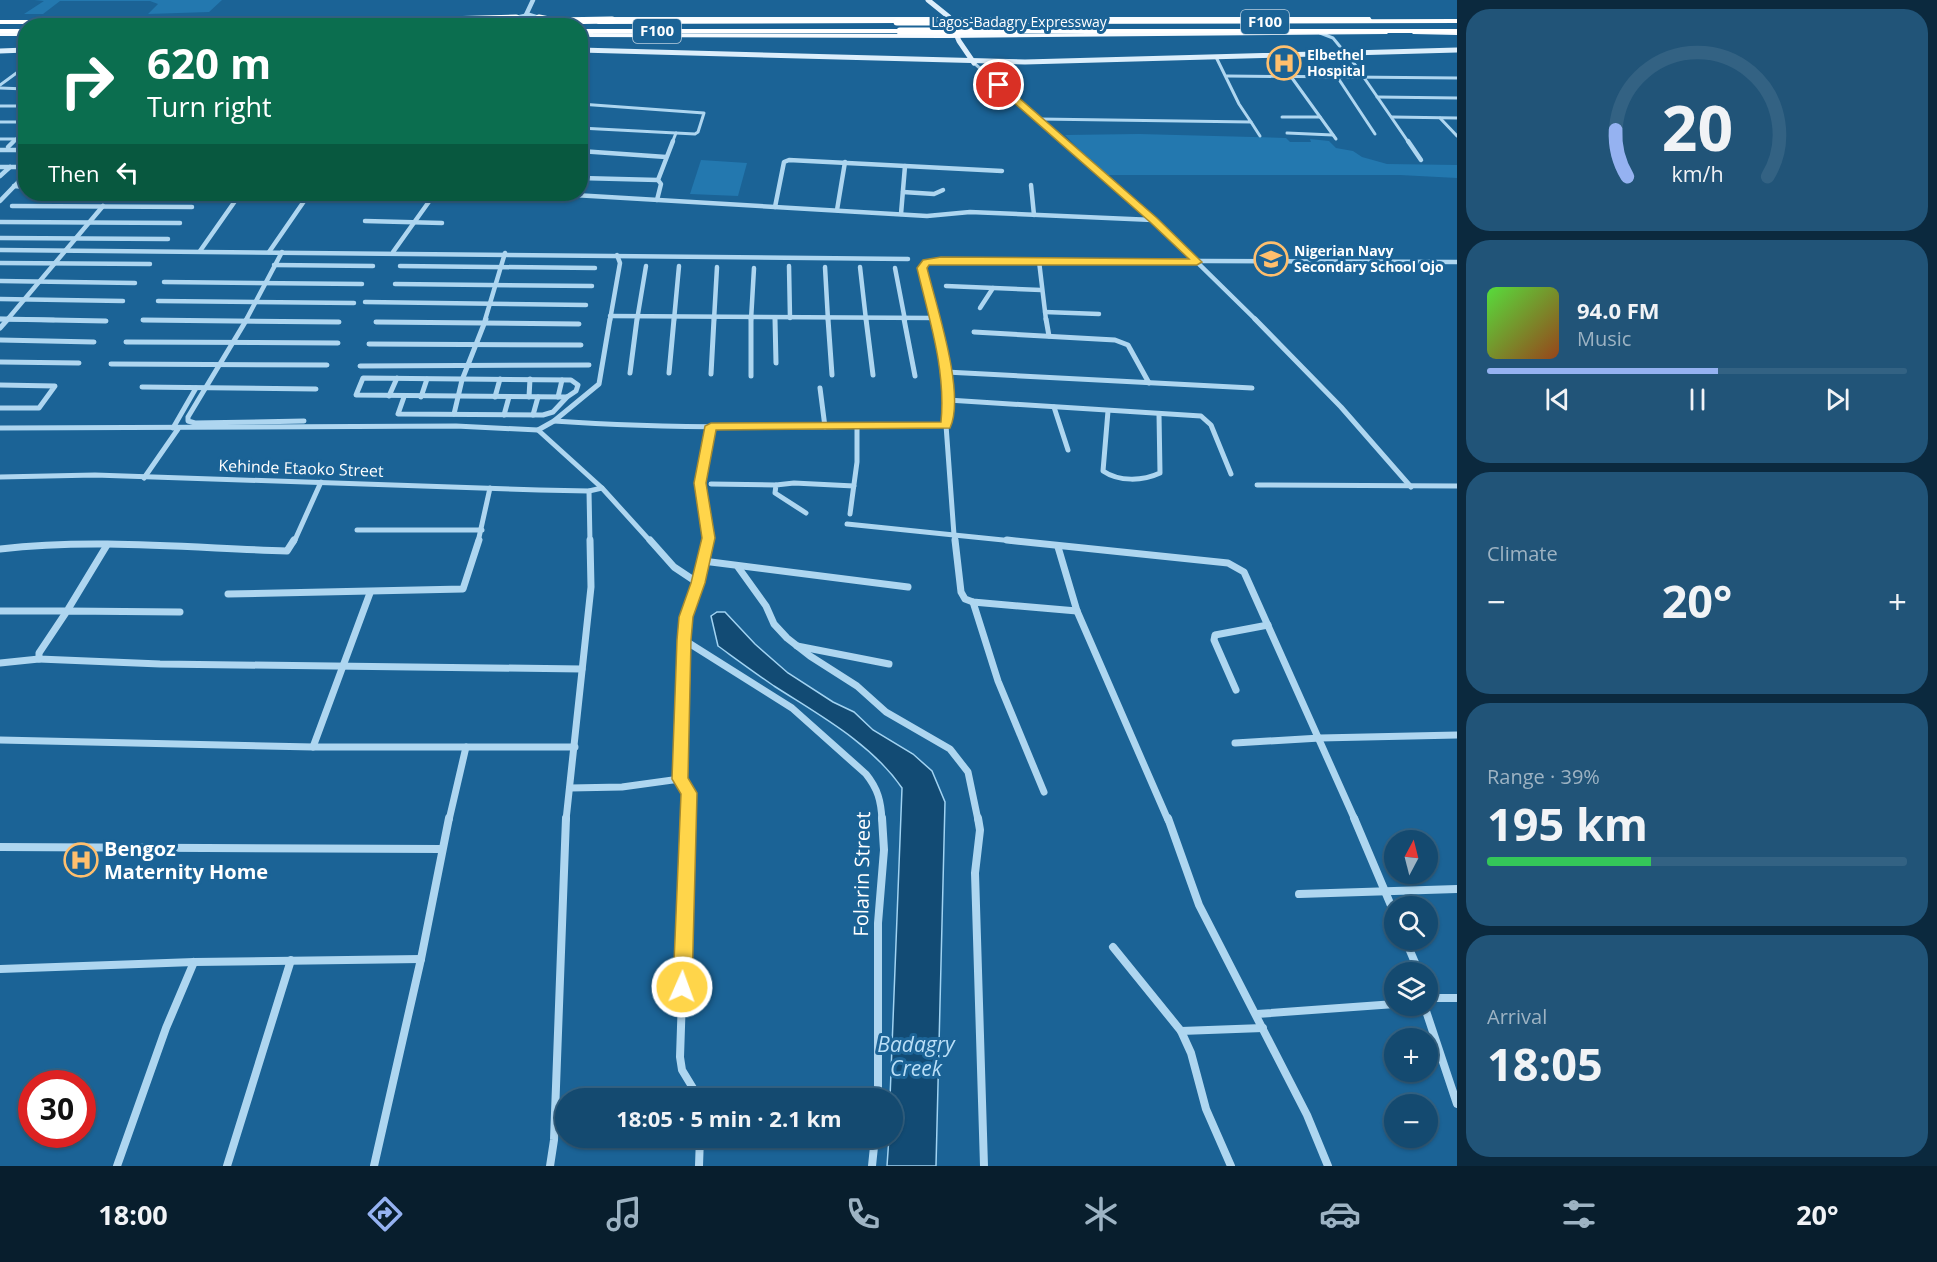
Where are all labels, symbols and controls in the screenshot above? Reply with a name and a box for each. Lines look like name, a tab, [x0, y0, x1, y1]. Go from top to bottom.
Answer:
road number: F100	[1241, 10, 1289, 34]
street label: Lagos-Badagry Expressway	[931, 12, 1108, 31]
road number: F100	[633, 19, 681, 43]
text: 620 m	[147, 34, 271, 91]
icon: right	[48, 42, 126, 120]
hospital icon: Elbethel Hospital	[1266, 45, 1302, 81]
place label: Elbethel Hospital	[1307, 45, 1365, 80]
pin	[973, 59, 1024, 110]
icon: arrive	[982, 68, 1015, 101]
text: 20	[1661, 84, 1733, 169]
text: Turn right	[147, 88, 272, 125]
icon: left	[111, 156, 144, 189]
text: Then	[48, 158, 99, 188]
text: km/h	[1671, 160, 1723, 189]
school or university icon: Nigerian Navy Secondary School Ojo	[1253, 241, 1289, 277]
place label: Nigerian Navy Secondary School Ojo	[1294, 241, 1444, 276]
text: 94.0 FM	[1577, 295, 1660, 325]
text: Music	[1577, 325, 1631, 352]
icon: previous	[1541, 383, 1574, 416]
icon: pause	[1681, 383, 1714, 416]
icon: next	[1821, 383, 1854, 416]
street label: Kehinde Etaoko Street	[218, 454, 384, 482]
text: Climate	[1487, 540, 1558, 567]
text: 20°	[1662, 570, 1732, 631]
text: −	[1487, 579, 1506, 624]
text: +	[1888, 579, 1907, 624]
text: Range · 39%	[1487, 763, 1600, 790]
text: 195 km	[1487, 793, 1648, 854]
street label: Folarin Street	[847, 811, 876, 937]
north arrow	[1384, 830, 1438, 884]
map controls	[1384, 830, 1438, 1148]
place label: Bengoz Maternity Home	[104, 835, 268, 885]
hospital icon: Bengoz Maternity Home	[63, 842, 99, 878]
button: search	[1384, 896, 1438, 950]
position arrow	[650, 955, 714, 1019]
button: layers	[1384, 962, 1438, 1016]
text: Arrival	[1487, 1003, 1547, 1030]
button: +	[1384, 1028, 1438, 1082]
water label: Badagry Creek	[877, 1030, 956, 1082]
text: 18:05	[1487, 1033, 1603, 1094]
speed limit sign: 30	[18, 1070, 96, 1148]
button: −	[1384, 1094, 1438, 1148]
text: 18:05 · 5 min · 2.1 km	[616, 1103, 842, 1133]
icon: directions	[364, 1193, 406, 1235]
icon: music	[603, 1193, 645, 1235]
icon: phone	[842, 1193, 884, 1235]
icon: climate	[1080, 1193, 1122, 1235]
icon: car	[1319, 1193, 1361, 1235]
icon: filters	[1558, 1193, 1600, 1235]
text: 18:00	[98, 1196, 168, 1233]
text: 20°	[1796, 1196, 1839, 1233]

